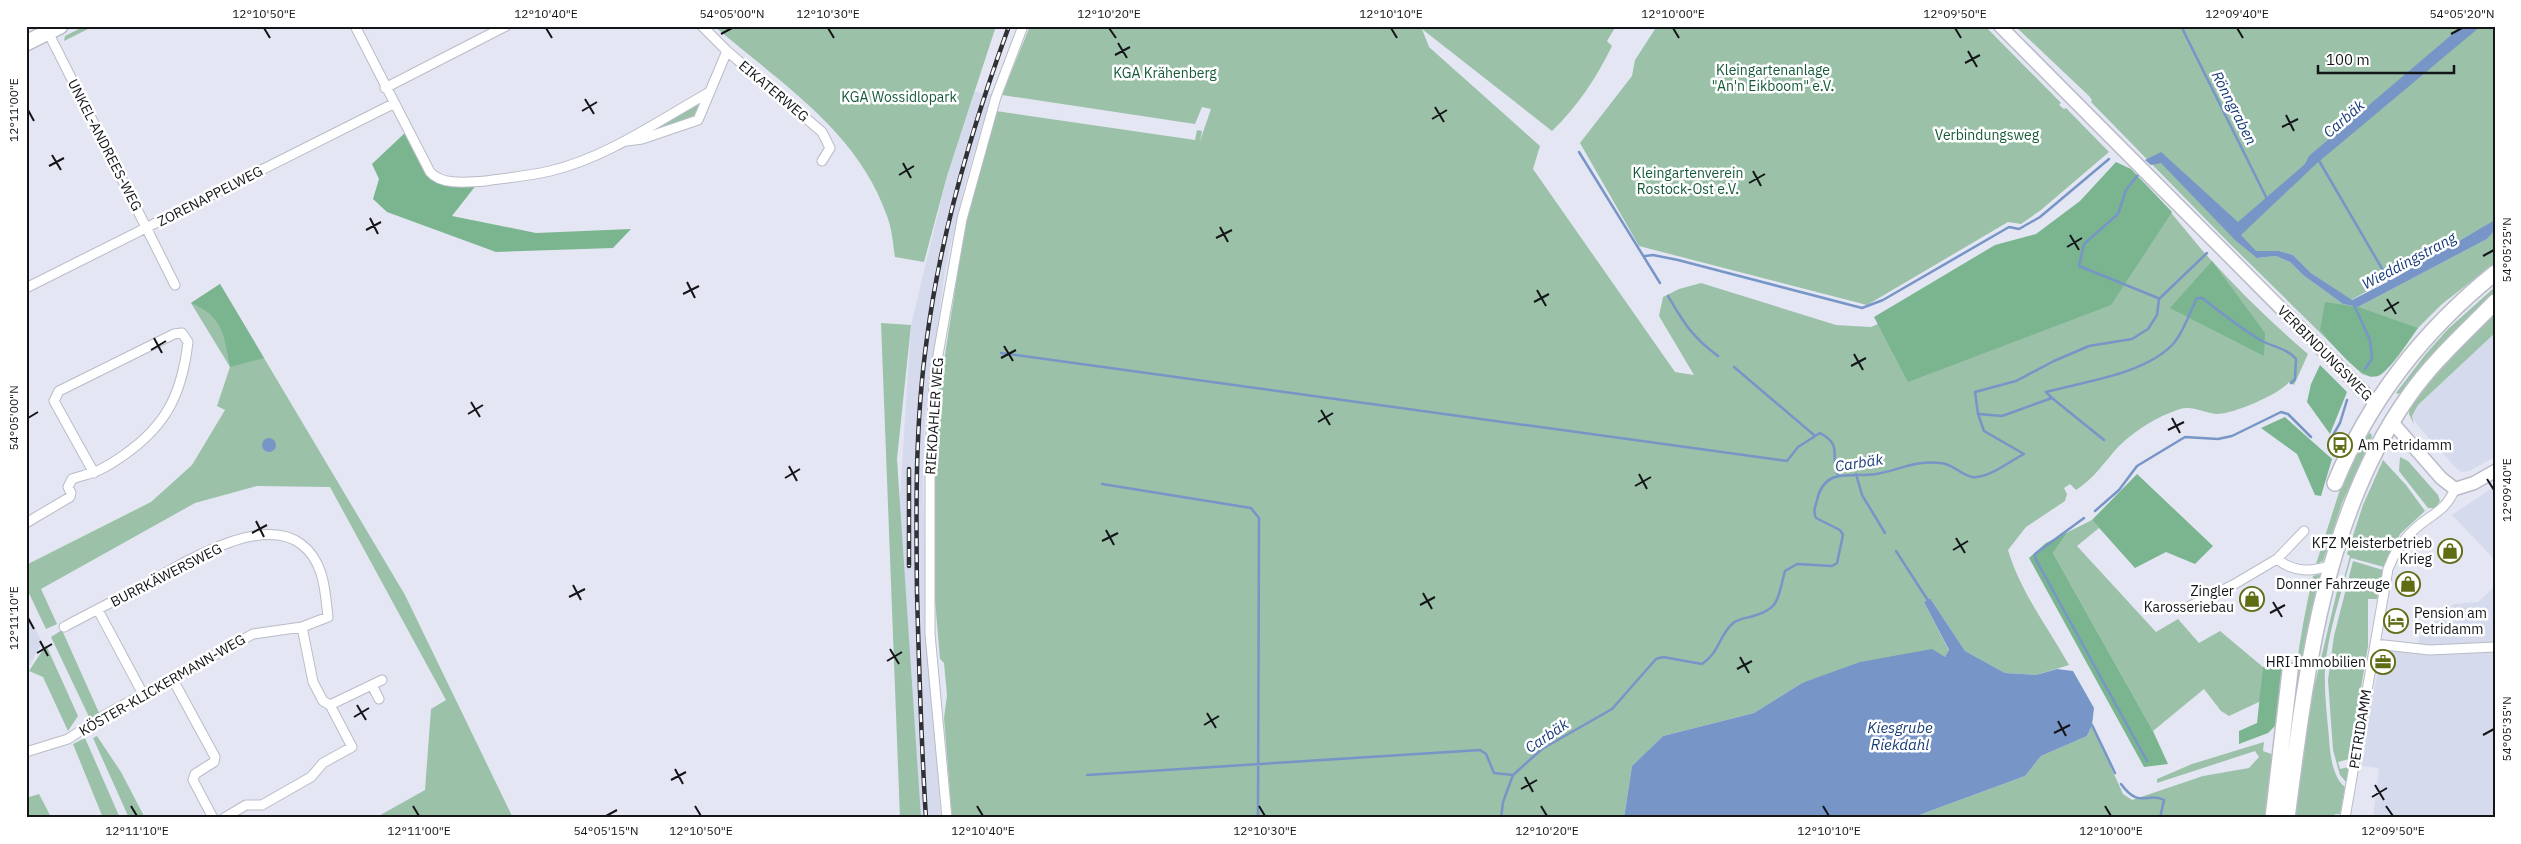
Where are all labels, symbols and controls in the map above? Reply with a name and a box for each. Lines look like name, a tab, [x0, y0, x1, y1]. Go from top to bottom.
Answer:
text: 12°10'50"E	[232, 6, 296, 21]
text: 12°10'40"E	[514, 6, 578, 21]
text: 54°05'00"N	[699, 6, 765, 21]
text: 12°10'30"E	[796, 6, 860, 21]
text: 12°10'20"E	[1077, 6, 1141, 21]
text: 12°10'10"E	[1359, 6, 1423, 21]
text: 12°10'00"E	[1641, 6, 1705, 21]
text: 12°09'50"E	[1923, 6, 1987, 21]
text: 12°09'40"E	[2205, 6, 2269, 21]
text: 54°05'20"N	[2429, 6, 2495, 21]
scale bar	[2318, 42, 2455, 74]
text: 100 m	[2326, 50, 2370, 69]
street label: EIKATERWEG	[735, 56, 813, 126]
park label: Kleingartenanlage "An'n Eikboom" e.V.	[1712, 61, 1834, 95]
park label: KGA Krähenberg	[1113, 64, 1217, 82]
water label: Rönngraben	[2208, 68, 2261, 148]
street label: UNKEL-ANDREES-WEG	[64, 76, 146, 214]
text: 12°11'00"E	[6, 78, 21, 142]
park label: KGA Wossidlopark	[841, 88, 957, 106]
water label: Carbäk	[2319, 96, 2368, 142]
park label: Verbindungsweg	[1935, 126, 2040, 144]
street label: ZORENAPPELWEG	[154, 162, 266, 230]
park label: Kleingartenverein Rostock-Ost e.V.	[1633, 164, 1743, 198]
text: 54°05'25"N	[2499, 217, 2514, 283]
water label: Wieddingstrang	[2358, 227, 2460, 293]
street label: VERBINDUNGSWEG	[2274, 302, 2376, 404]
street label: RIEKDAHLER WEG	[921, 357, 947, 475]
text: 54°05'00"N	[6, 385, 21, 451]
bus stop icon: Am Petridamm	[2327, 432, 2353, 458]
place label: Am Petridamm	[2358, 436, 2452, 454]
water label: Carbäk	[1834, 449, 1884, 476]
text: 12°09'40"E	[2499, 458, 2514, 522]
place label: KFZ Meisterbetrieb Krieg	[2312, 534, 2433, 568]
shop icon: KFZ Meisterbetrieb Krieg	[2437, 538, 2463, 564]
street label: BURRKÄWERSWEG	[107, 539, 225, 611]
shop icon: Donner Fahrzeuge	[2395, 571, 2421, 597]
place label: Donner Fahrzeuge	[2276, 575, 2390, 593]
place label: Zingler Karosseriebau	[2144, 582, 2234, 616]
text: 12°11'10"E	[6, 586, 21, 650]
shop icon: Zingler Karosseriebau	[2239, 586, 2265, 612]
place label: Pension am Petridamm	[2414, 604, 2487, 638]
hotel icon: Pension am Petridamm	[2383, 608, 2409, 634]
street label: KÖSTER-KLICKERMANN-WEG	[76, 630, 248, 740]
office icon: HRI Immobilien	[2370, 649, 2396, 675]
place label: HRI Immobilien	[2266, 653, 2366, 671]
street label: PETRIDAMM	[2345, 688, 2375, 770]
text: 54°05'35"N	[2499, 696, 2514, 762]
water label: Carbäk	[1521, 714, 1572, 757]
water label: Kiesgrube Riekdahl	[1867, 718, 1933, 754]
text: 12°11'10"E	[105, 823, 169, 838]
text: 12°11'00"E	[387, 823, 451, 838]
text: 54°05'15"N	[573, 823, 639, 838]
text: 12°10'50"E	[669, 823, 733, 838]
text: 12°10'40"E	[951, 823, 1015, 838]
text: 12°10'30"E	[1233, 823, 1297, 838]
text: 12°10'20"E	[1515, 823, 1579, 838]
text: 12°10'10"E	[1797, 823, 1861, 838]
text: 12°10'00"E	[2079, 823, 2143, 838]
text: 12°09'50"E	[2361, 823, 2425, 838]

